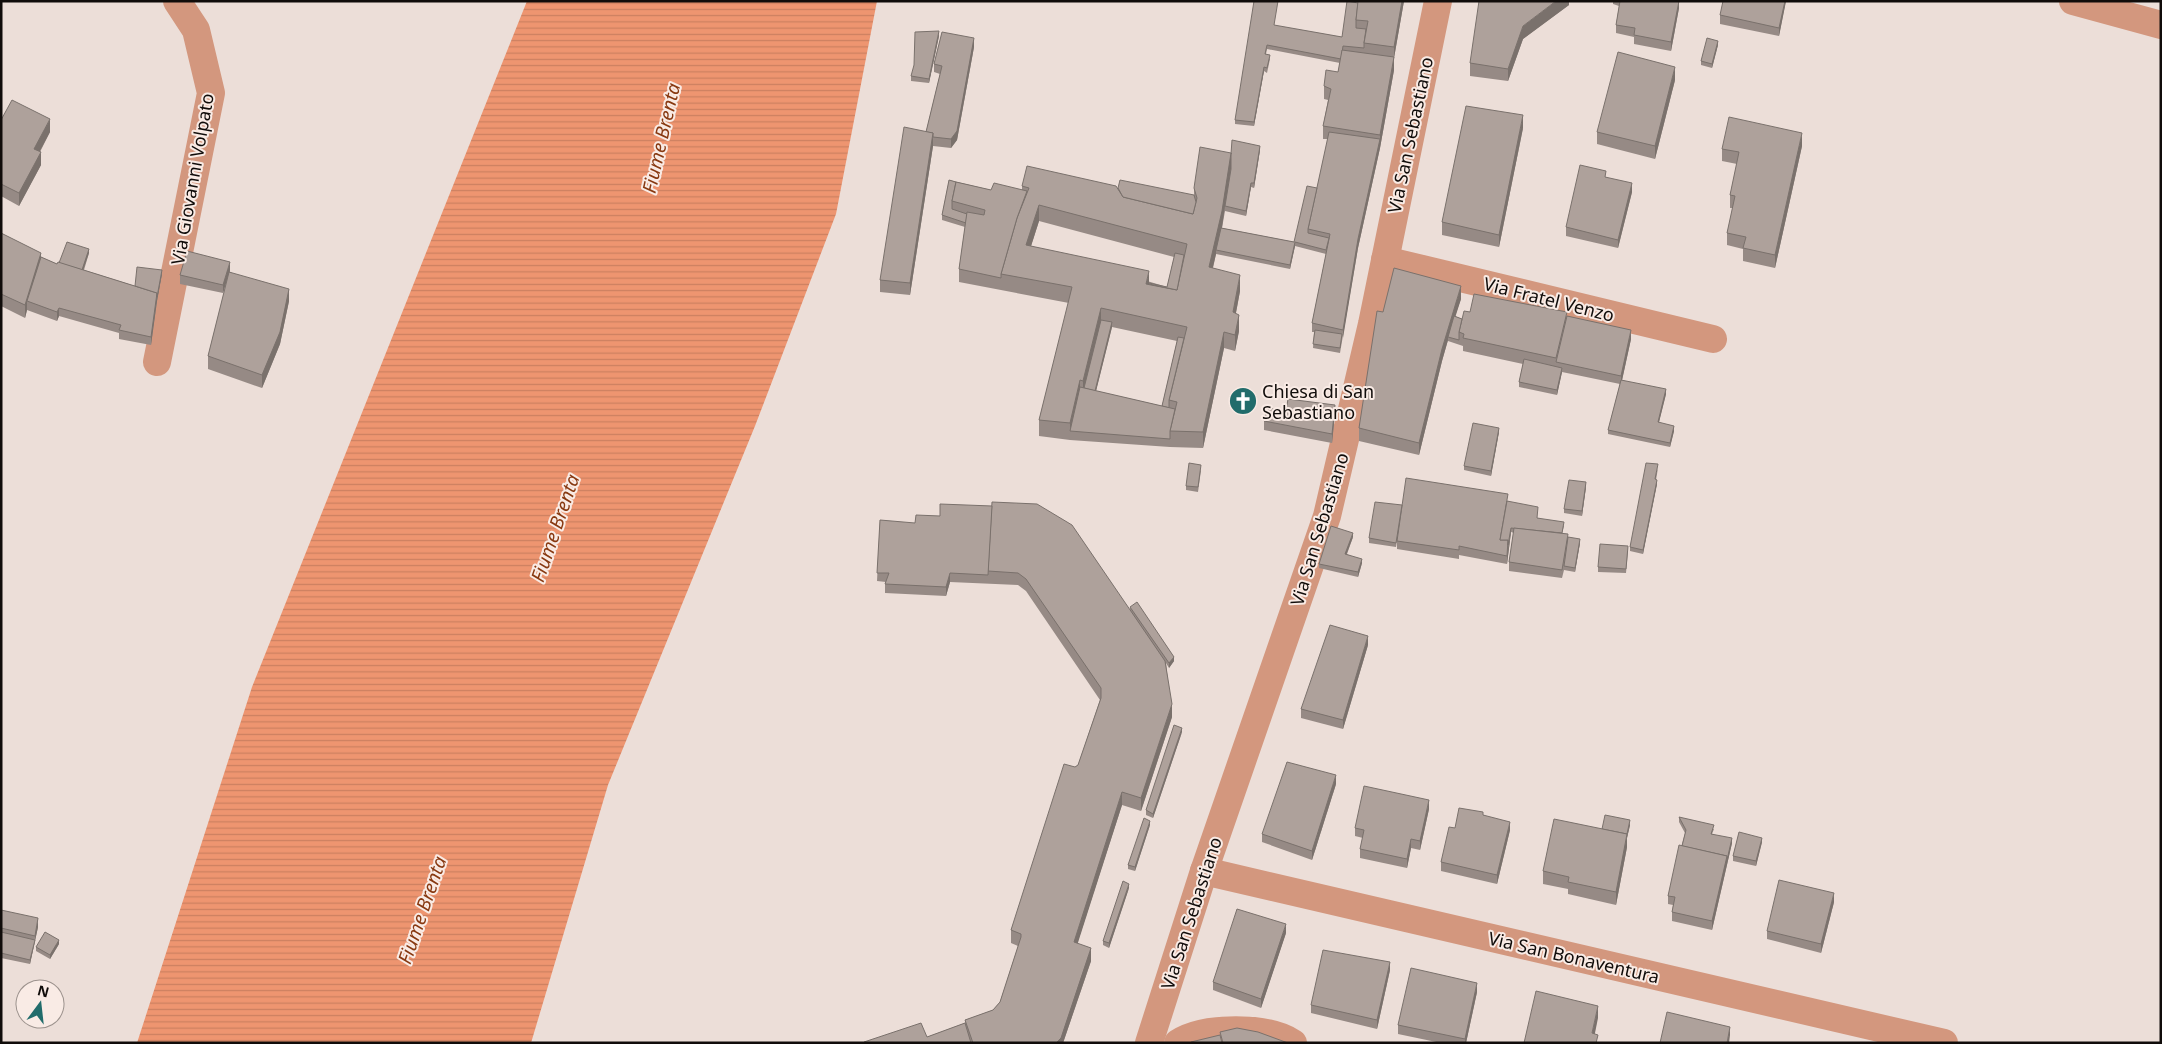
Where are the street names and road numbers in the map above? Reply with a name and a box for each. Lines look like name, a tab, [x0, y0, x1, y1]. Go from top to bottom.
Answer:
street label: Via San Sebastiano	[1382, 55, 1438, 215]
street label: Via Giovanni Volpato	[165, 91, 219, 267]
street label: Via Fratel Venzo	[1481, 271, 1617, 327]
street label: Via San Sebastiano	[1284, 449, 1354, 609]
street label: Via San Sebastiano	[1155, 834, 1227, 992]
street label: Via San Bonaventura	[1486, 926, 1662, 988]

